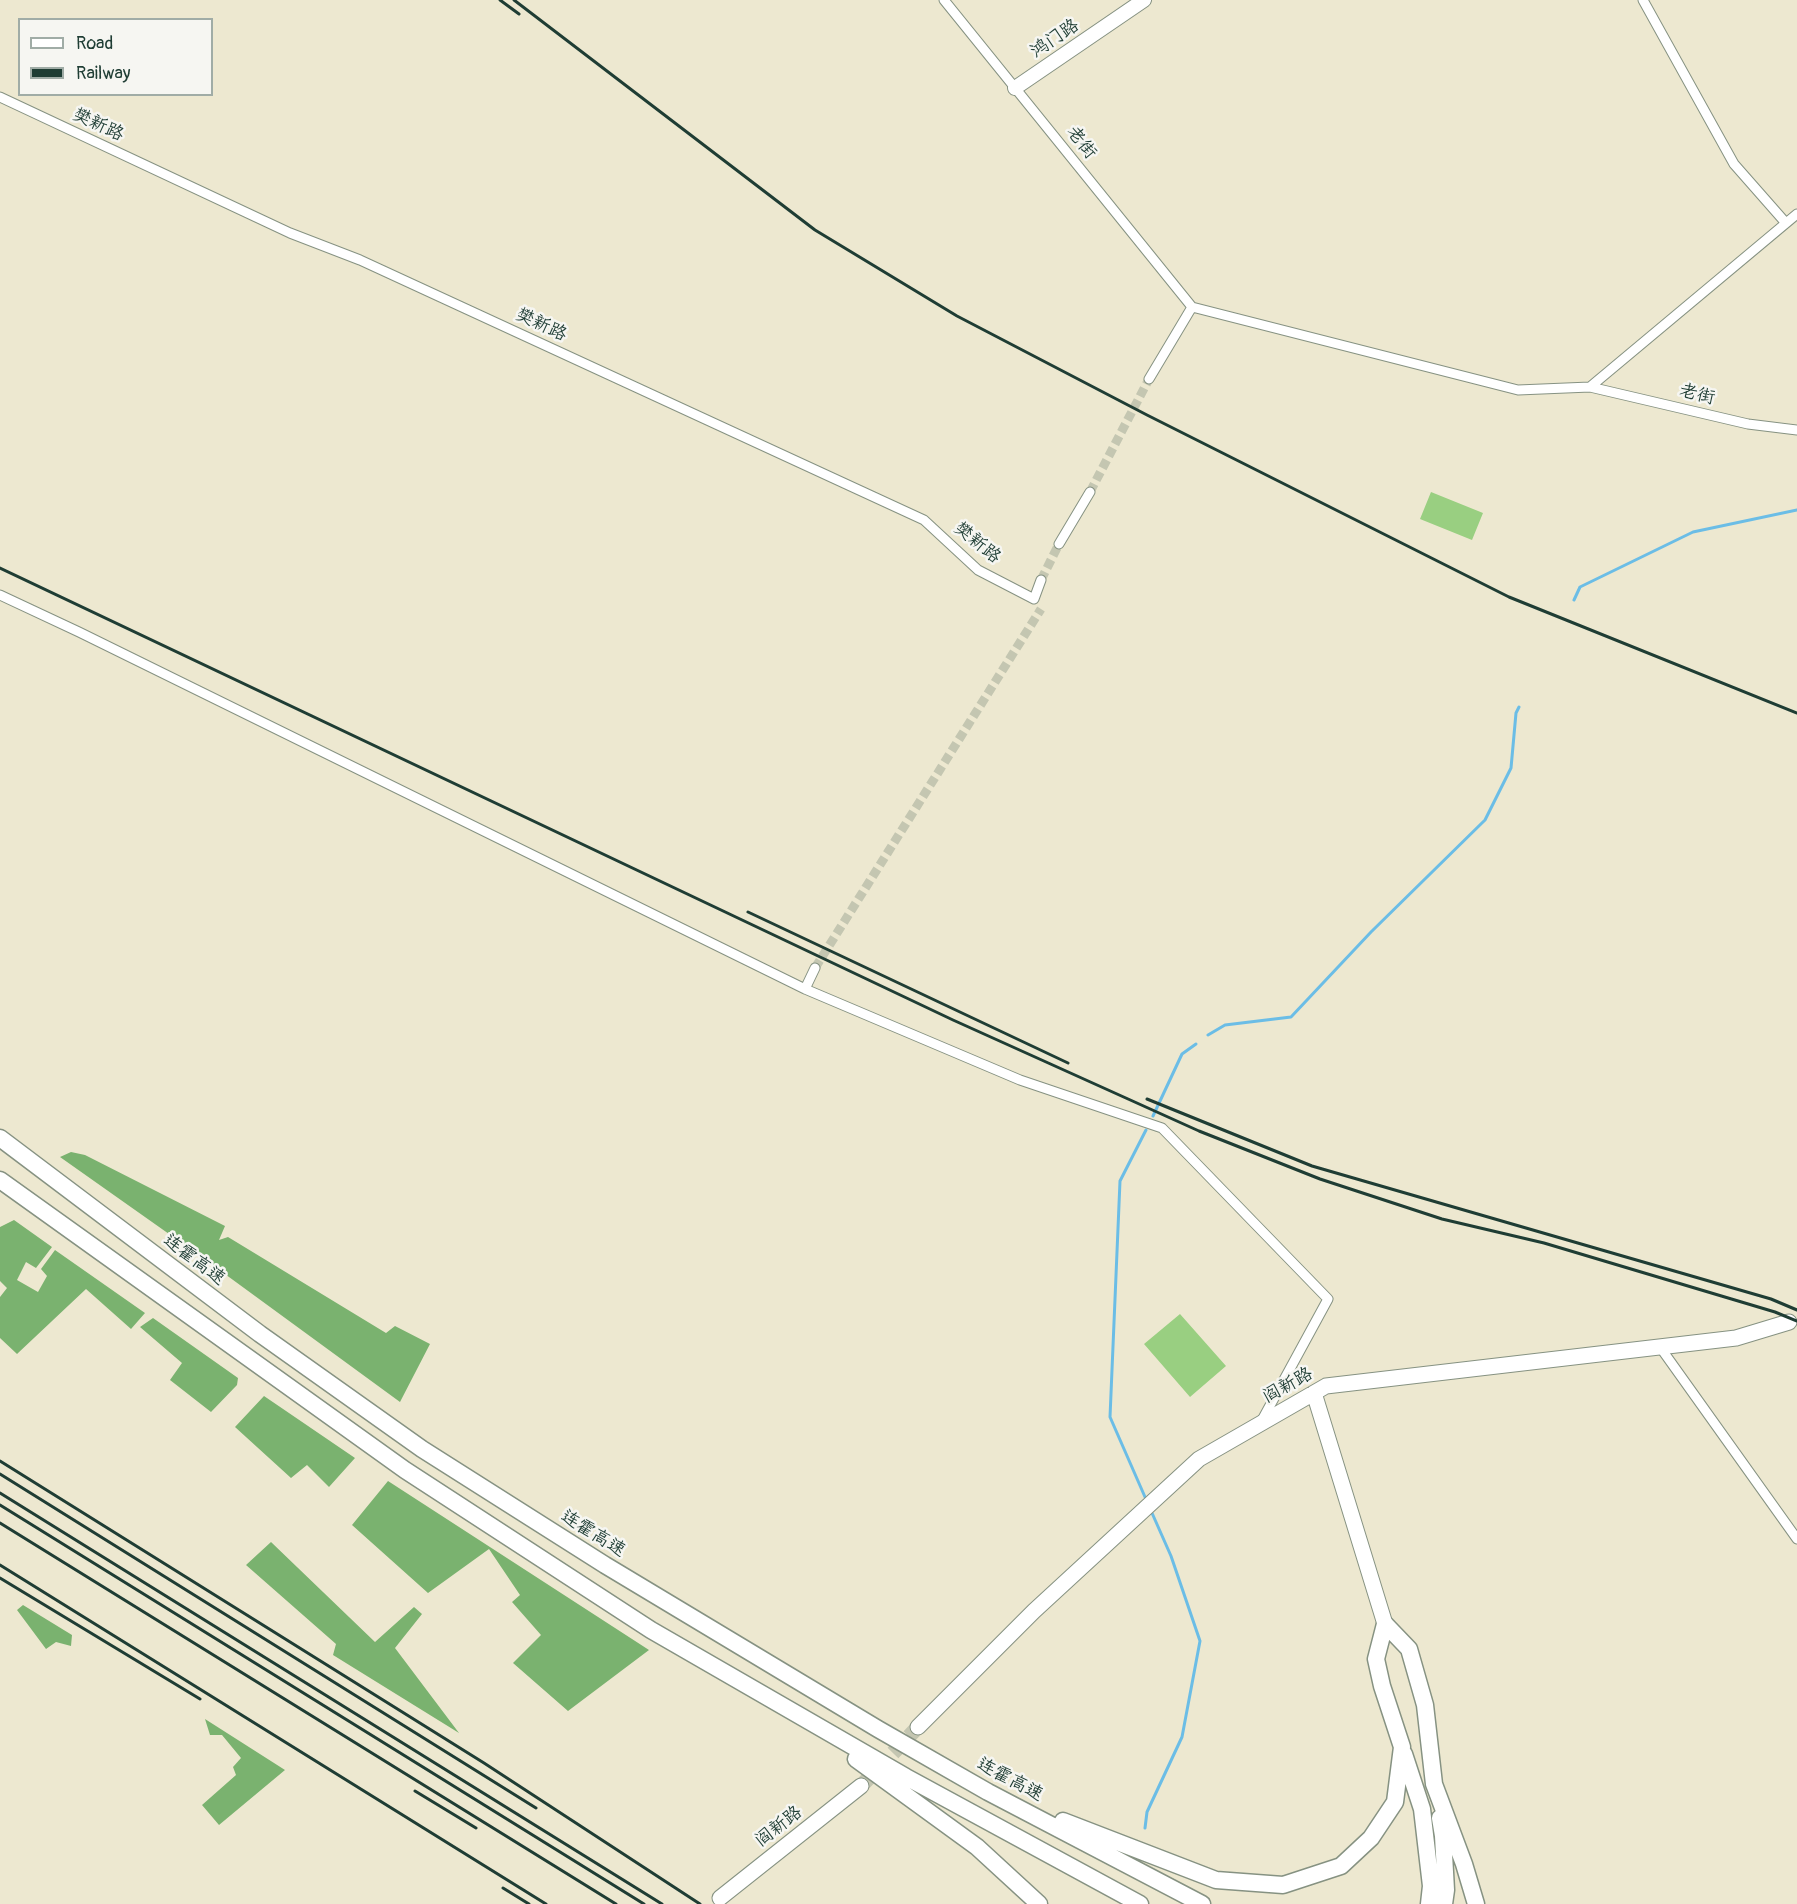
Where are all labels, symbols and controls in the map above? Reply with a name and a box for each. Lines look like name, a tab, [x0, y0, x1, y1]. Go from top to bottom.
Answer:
street label: 鸿门路	[1027, 15, 1083, 63]
legend	[18, 18, 213, 96]
text: Road	[76, 32, 113, 55]
text: Railway	[76, 62, 131, 85]
street label: 樊新路	[69, 104, 127, 146]
street label: 老街	[1061, 122, 1101, 164]
street label: 樊新路	[512, 304, 570, 346]
street label: 老街	[1677, 380, 1717, 410]
street label: 樊新路	[949, 518, 1005, 568]
street label: 连霍高速	[159, 1230, 229, 1290]
street label: 阎新路	[1259, 1363, 1317, 1409]
street label: 连霍高速	[557, 1506, 629, 1562]
street label: 连霍高速	[973, 1754, 1047, 1806]
street label: 阎新路	[751, 1802, 807, 1852]

